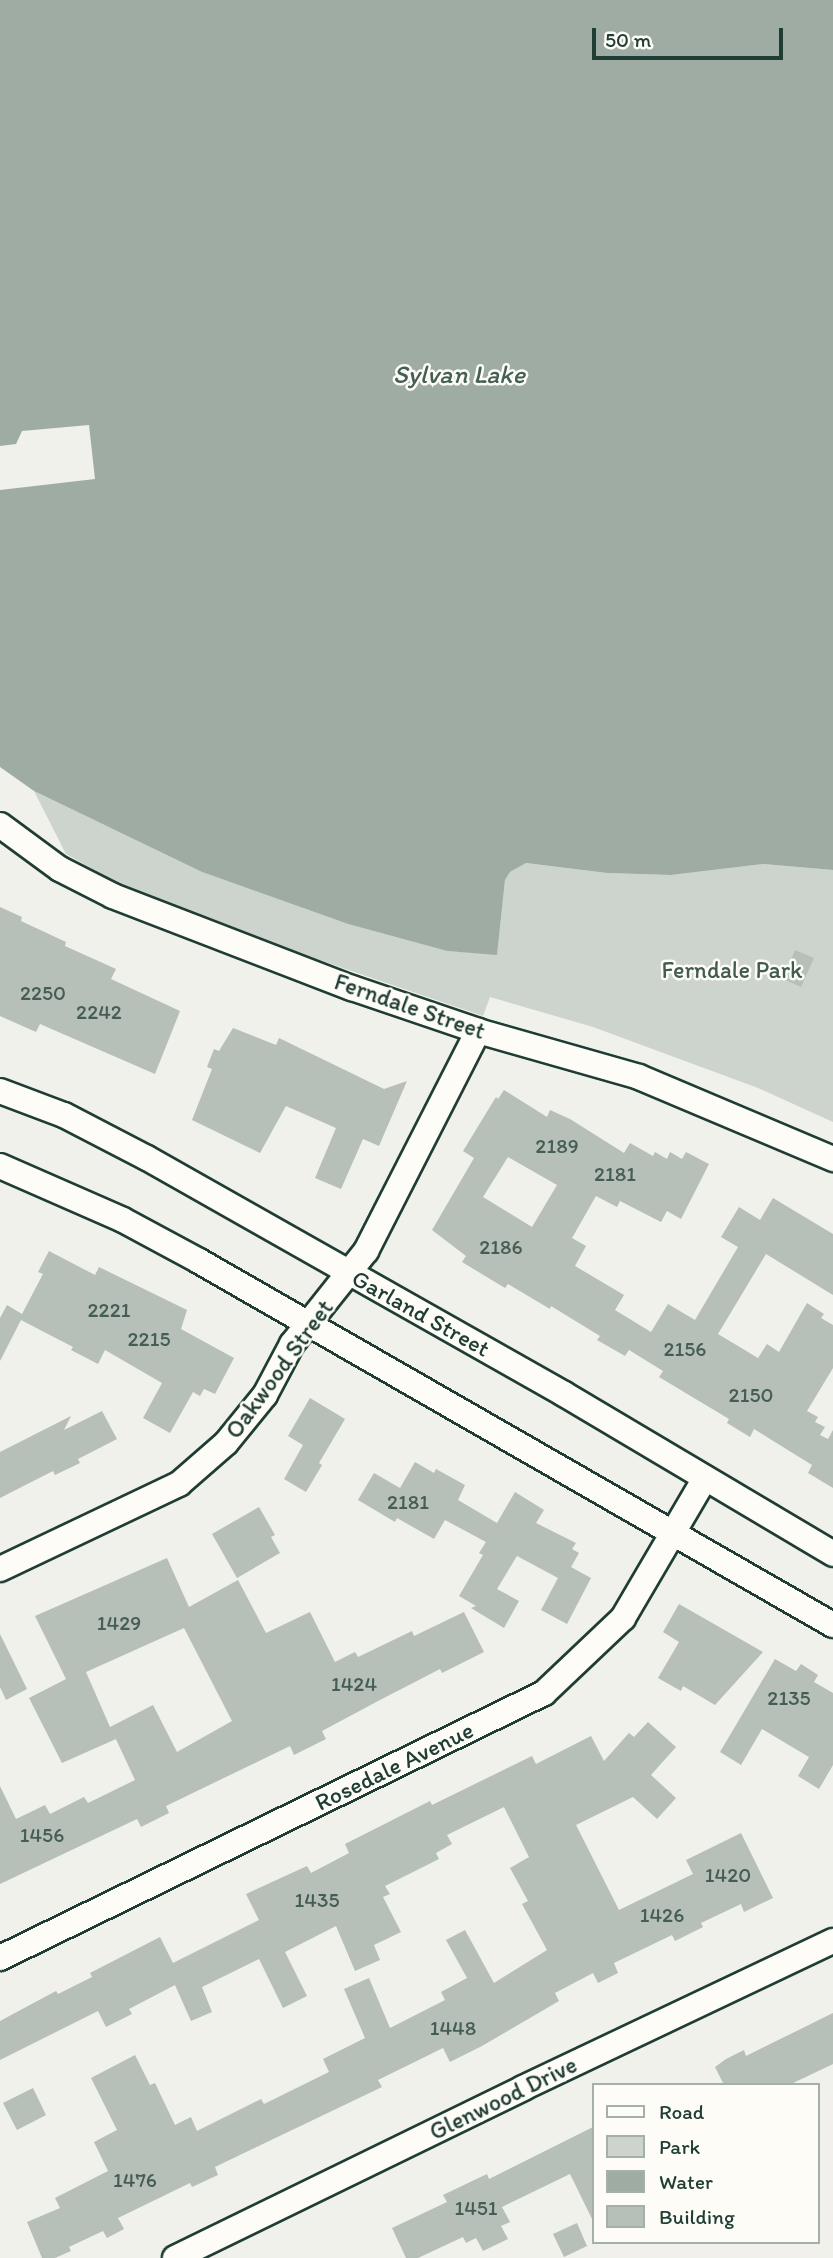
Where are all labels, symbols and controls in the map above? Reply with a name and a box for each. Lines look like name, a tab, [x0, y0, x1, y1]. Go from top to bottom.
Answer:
scale bar	[595, 14, 786, 58]
text: 50 m	[605, 27, 651, 52]
water label: Sylvan Lake	[393, 359, 525, 391]
park label: Ferndale Park	[661, 956, 803, 984]
street label: Ferndale Street	[331, 967, 489, 1045]
house number: 2250	[20, 980, 66, 1006]
house number: 2242	[76, 999, 122, 1025]
house number: 2189	[535, 1133, 579, 1159]
house number: 2181	[594, 1161, 636, 1187]
house number: 2186	[479, 1234, 523, 1260]
street label: Garland Street	[347, 1263, 495, 1363]
street label: Oakwood Street	[219, 1294, 339, 1444]
house number: 2221	[88, 1297, 130, 1323]
house number: 2215	[128, 1326, 170, 1352]
house number: 2156	[664, 1336, 706, 1362]
house number: 2150	[729, 1382, 773, 1408]
house number: 2181	[387, 1489, 429, 1515]
house number: 1429	[97, 1610, 141, 1636]
house number: 1424	[331, 1671, 377, 1697]
house number: 2135	[767, 1685, 811, 1711]
street label: Rosedale Avenue	[310, 1715, 478, 1817]
house number: 1456	[20, 1822, 64, 1848]
house number: 1420	[705, 1862, 751, 1888]
house number: 1435	[295, 1887, 339, 1913]
house number: 1426	[640, 1902, 684, 1928]
house number: 1448	[430, 2015, 476, 2041]
street label: Glenwood Drive	[424, 2050, 582, 2146]
legend	[592, 2083, 819, 2244]
text: Road	[659, 2099, 704, 2124]
text: Park	[659, 2134, 700, 2159]
house number: 1476	[113, 2167, 157, 2193]
text: Water	[659, 2169, 713, 2194]
house number: 1451	[454, 2195, 498, 2221]
text: Building	[659, 2204, 735, 2229]

